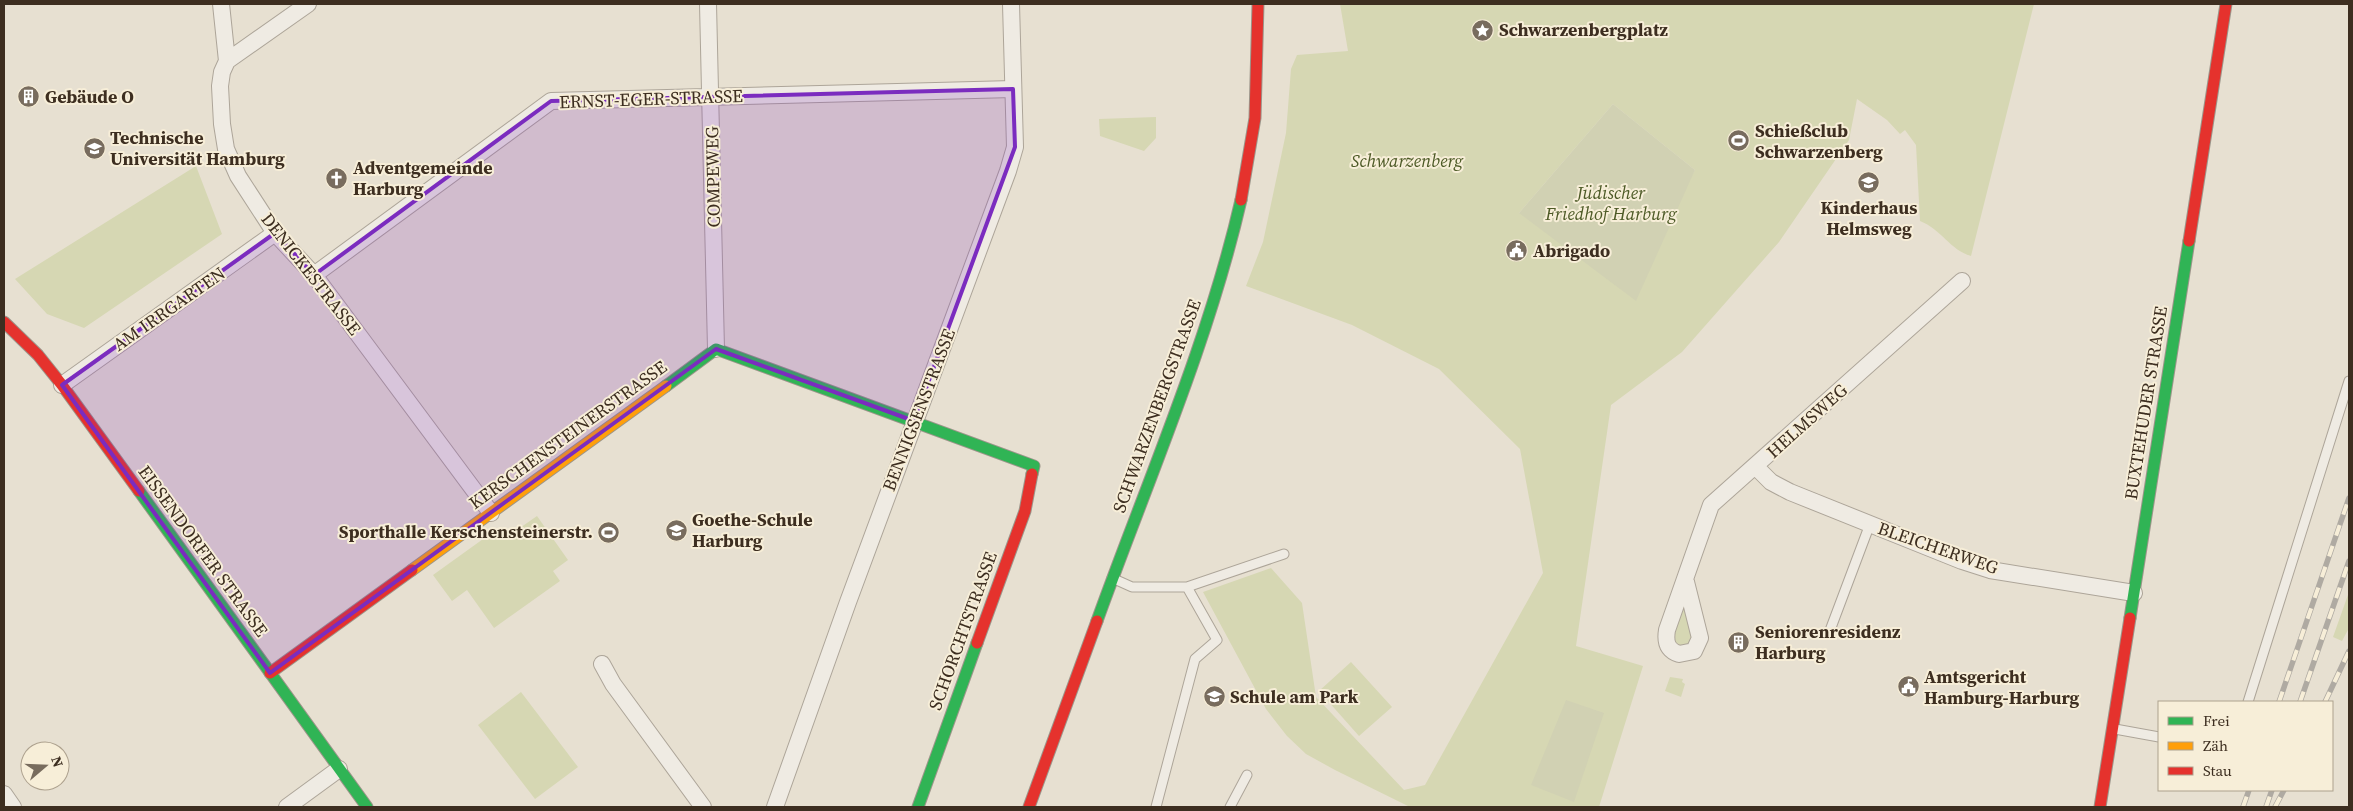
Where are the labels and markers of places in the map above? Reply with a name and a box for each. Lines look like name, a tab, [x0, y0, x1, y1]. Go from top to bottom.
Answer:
place label: Schwarzenbergplatz	[1499, 17, 1668, 42]
place icon: Schwarzenbergplatz	[1471, 18, 1495, 42]
place label: Gebäude O	[45, 84, 134, 109]
building icon: Gebäude O	[17, 85, 41, 109]
place label: Schießclub Schwarzenberg	[1755, 118, 1883, 164]
place label: Technische Universität Hamburg	[110, 125, 285, 171]
sports icon: Schießclub Schwarzenberg	[1727, 129, 1751, 153]
school or university icon: Technische Universität Hamburg	[82, 136, 106, 160]
place label: Adventgemeinde Harburg	[353, 155, 493, 201]
church icon: Adventgemeinde Harburg	[325, 166, 349, 190]
school or university icon: Kinderhaus Helmsweg	[1857, 171, 1881, 195]
place label: Kinderhaus Helmsweg	[1821, 195, 1917, 241]
place label: Abrigado	[1533, 238, 1610, 263]
public building icon: Abrigado	[1505, 239, 1529, 263]
place label: Goethe-Schule Harburg	[692, 507, 813, 553]
school or university icon: Goethe-Schule Harburg	[664, 518, 688, 542]
place label: Sporthalle Kerschensteinerstr.	[339, 519, 593, 544]
sports icon: Sporthalle Kerschensteinerstr.	[597, 520, 621, 544]
place label: Seniorenresidenz Harburg	[1755, 619, 1901, 665]
building icon: Seniorenresidenz Harburg	[1727, 630, 1751, 654]
place label: Amtsgericht Hamburg-Harburg	[1924, 664, 2079, 710]
public building icon: Amtsgericht Hamburg-Harburg	[1896, 675, 1920, 699]
place label: Schule am Park	[1230, 684, 1358, 709]
school or university icon: Schule am Park	[1202, 685, 1226, 709]

